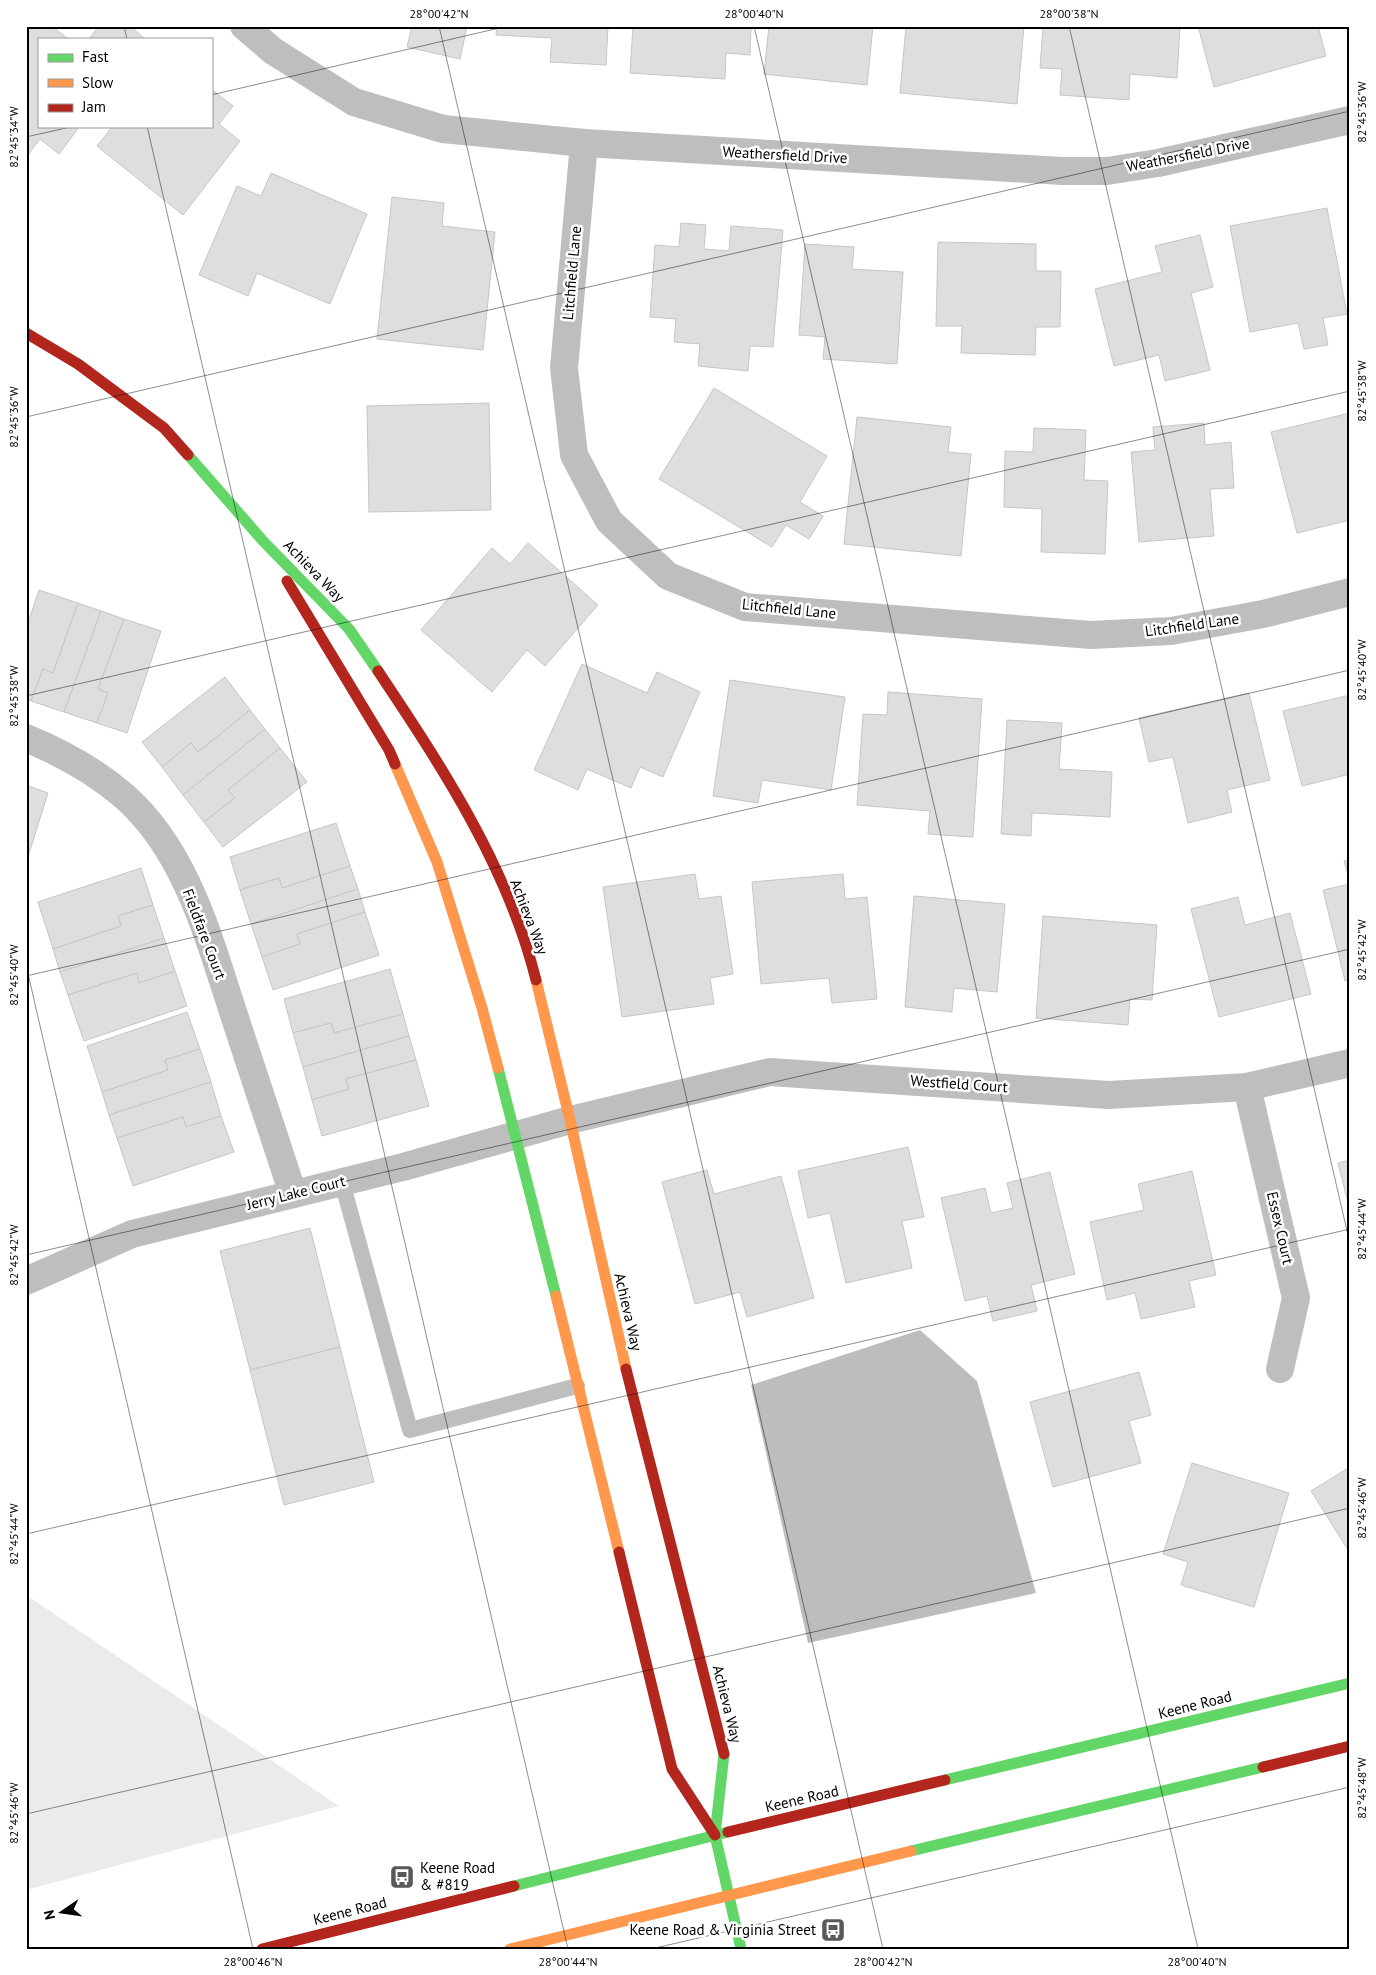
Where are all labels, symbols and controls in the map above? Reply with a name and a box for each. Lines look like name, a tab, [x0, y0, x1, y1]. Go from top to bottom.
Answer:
text: 28°00'42"N	[409, 6, 469, 21]
text: 28°00'40"N	[724, 6, 784, 21]
text: 28°00'38"N	[1039, 6, 1099, 21]
legend	[38, 38, 212, 128]
text: Fast	[82, 47, 109, 66]
text: Slow	[82, 73, 113, 92]
text: 82°45'36"W	[1354, 81, 1369, 143]
text: Jam	[81, 97, 106, 116]
text: 82°45'34"W	[6, 106, 21, 168]
street label: Weathersfield Drive	[1125, 133, 1251, 176]
street label: Weathersfield Drive	[722, 142, 848, 167]
street label: Litchfield Lane	[558, 225, 585, 321]
text: 82°45'38"W	[1354, 360, 1369, 422]
text: 82°45'36"W	[6, 386, 21, 448]
street label: Achieva Way	[280, 535, 349, 606]
street label: Litchfield Lane	[741, 594, 837, 623]
street label: Litchfield Lane	[1144, 609, 1240, 640]
text: 82°45'40"W	[1354, 639, 1369, 701]
text: 82°45'38"W	[6, 665, 21, 727]
street label: Achieva Way	[506, 876, 553, 957]
street label: Fieldfare Court	[178, 886, 230, 982]
text: 82°45'42"W	[1354, 919, 1369, 981]
text: 82°45'40"W	[6, 944, 21, 1006]
street label: Westfield Court	[910, 1071, 1008, 1096]
street label: Jerry Lake Court	[244, 1171, 347, 1214]
street label: Essex Court	[1263, 1190, 1298, 1266]
text: 82°45'44"W	[1354, 1198, 1369, 1260]
text: 82°45'42"W	[6, 1224, 21, 1286]
street label: Achieva Way	[610, 1271, 647, 1353]
text: 82°45'46"W	[1354, 1477, 1369, 1539]
text: 82°45'44"W	[6, 1503, 21, 1565]
street label: Achieva Way	[709, 1663, 746, 1745]
street label: Keene Road	[1156, 1686, 1234, 1723]
text: 82°45'48"W	[1354, 1757, 1369, 1819]
street label: Keene Road	[763, 1781, 841, 1816]
text: 82°45'46"W	[6, 1782, 21, 1844]
place label: Keene Road & #819	[420, 1858, 495, 1894]
bus stop icon: Keene Road & #819	[389, 1864, 415, 1890]
north arrow	[38, 1888, 88, 1938]
street label: Keene Road	[311, 1892, 389, 1929]
text: N	[40, 1908, 59, 1921]
bus stop icon: Keene Road & Virginia Street	[820, 1917, 846, 1943]
place label: Keene Road & Virginia Street	[629, 1920, 816, 1939]
text: 28°00'46"N	[223, 1954, 283, 1969]
text: 28°00'44"N	[538, 1954, 598, 1969]
text: 28°00'42"N	[853, 1954, 913, 1969]
text: 28°00'40"N	[1167, 1954, 1227, 1969]

